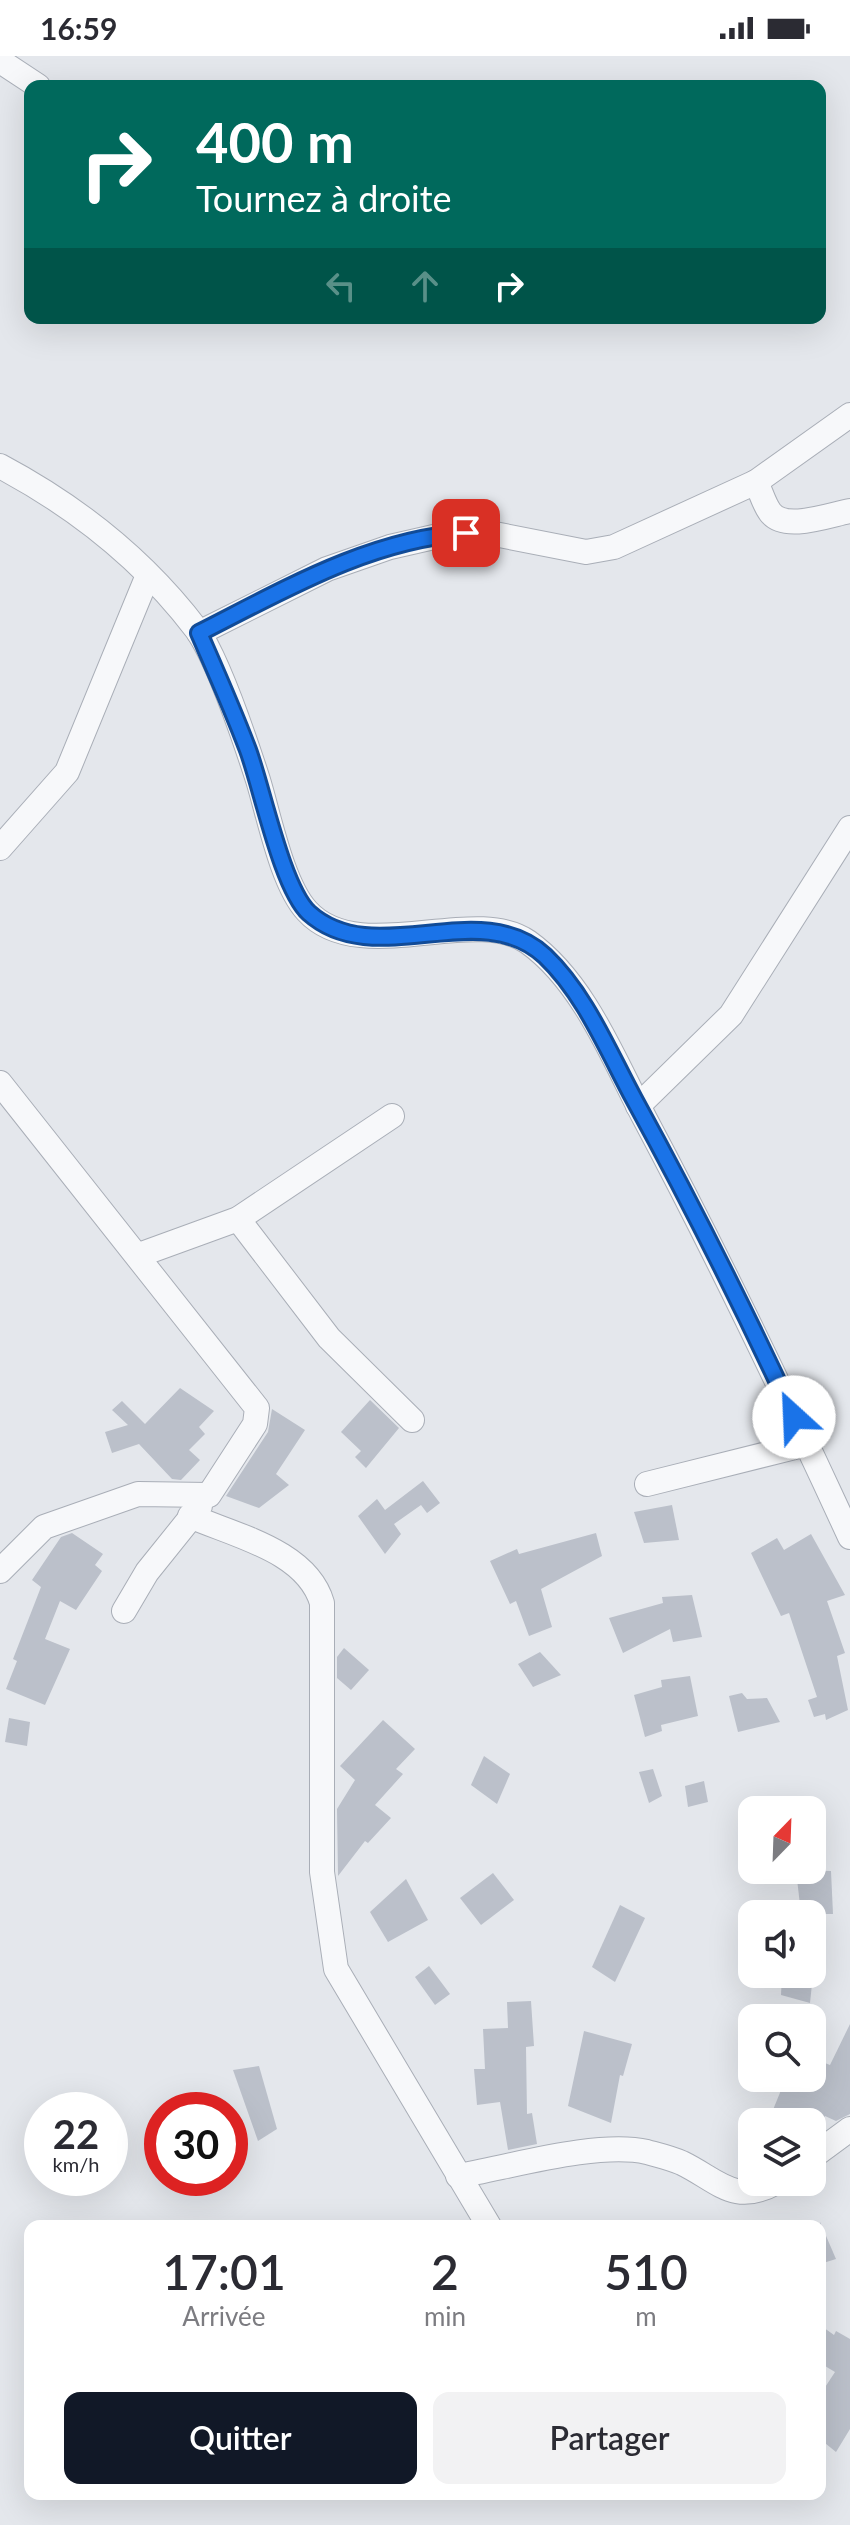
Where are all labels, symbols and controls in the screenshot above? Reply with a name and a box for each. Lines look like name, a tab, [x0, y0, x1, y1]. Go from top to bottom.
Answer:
text: 16:59	[40, 10, 117, 46]
text: 400 m	[196, 108, 354, 175]
icon: right	[64, 112, 168, 216]
text: Tournez à droite	[196, 176, 452, 220]
icon: left	[319, 264, 363, 308]
icon: ahead	[403, 264, 447, 308]
icon: right	[487, 264, 531, 308]
pin	[432, 499, 500, 567]
icon: arrive	[444, 511, 488, 555]
position arrow	[752, 1375, 836, 1459]
north arrow	[738, 1796, 826, 1884]
map controls	[738, 1796, 826, 2196]
button: sound	[738, 1900, 826, 1988]
button: search	[738, 2004, 826, 2092]
speed limit sign: 30	[144, 2092, 248, 2196]
button: layers	[738, 2108, 826, 2196]
text: 22	[53, 2110, 99, 2158]
text: km/h	[53, 2152, 99, 2176]
text: 17:01	[162, 2243, 286, 2300]
text: 2	[431, 2243, 459, 2300]
text: 510	[604, 2243, 688, 2300]
text: Arrivée	[182, 2300, 266, 2332]
text: min	[424, 2300, 466, 2332]
text: m	[635, 2300, 657, 2332]
button: Quitter	[64, 2392, 417, 2484]
button: Partager	[433, 2392, 786, 2484]

